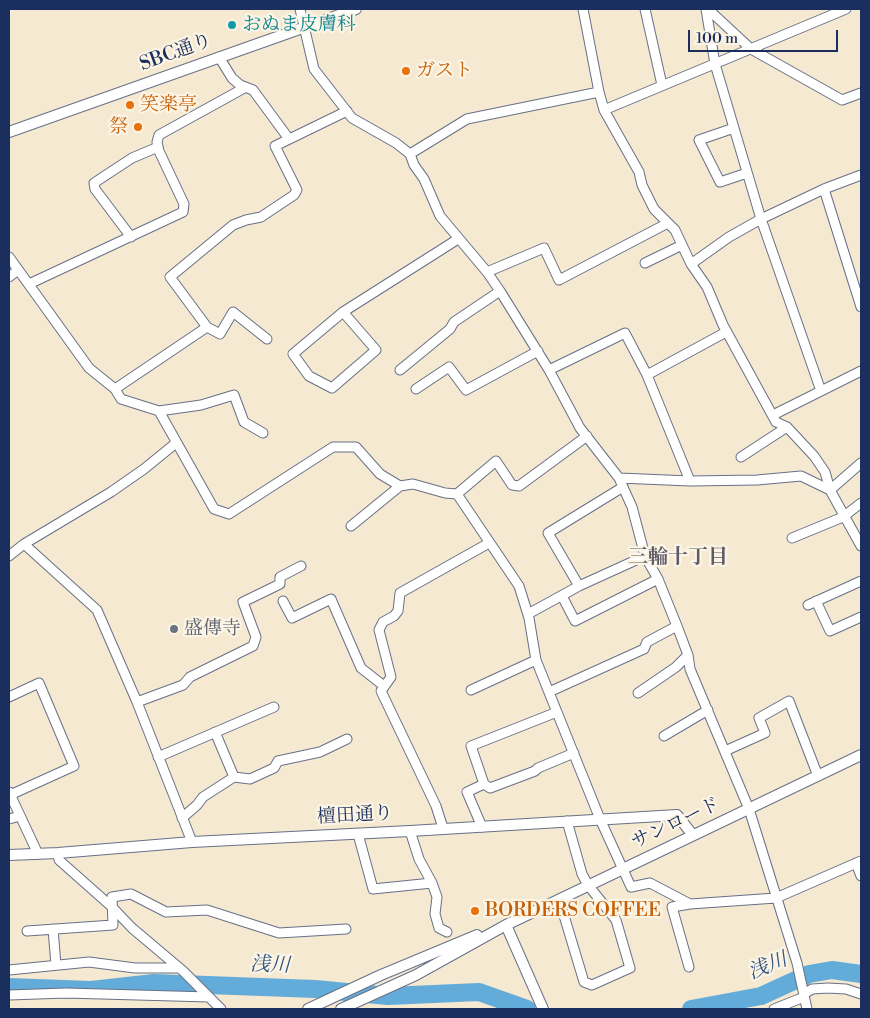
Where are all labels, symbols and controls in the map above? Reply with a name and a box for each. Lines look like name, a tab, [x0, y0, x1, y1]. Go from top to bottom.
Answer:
place label: おぬま皮膚科	[242, 14, 356, 36]
marker: おぬま皮膚科	[226, 19, 238, 31]
scale bar	[690, 20, 840, 52]
street label: SBC通り	[137, 29, 215, 77]
text: 100 m	[696, 29, 738, 48]
place label: ガスト	[416, 60, 473, 82]
marker: ガスト	[400, 65, 412, 77]
place label: 笑楽亭	[140, 94, 197, 116]
marker: 笑楽亭	[124, 99, 136, 111]
place label: 祭	[109, 116, 128, 138]
marker: 祭	[132, 121, 144, 133]
district label: 三輪十丁目	[628, 546, 728, 570]
place label: 盛傳寺	[184, 618, 241, 640]
marker: 盛傳寺	[168, 623, 180, 635]
street label: サンロード	[628, 794, 724, 854]
street label: 檀田通り	[316, 803, 394, 829]
place label: BORDERS COFFEE	[485, 900, 661, 922]
marker: BORDERS COFFEE	[469, 905, 481, 917]
water label: 浅川	[745, 948, 791, 986]
water label: 浅川	[250, 953, 290, 979]

